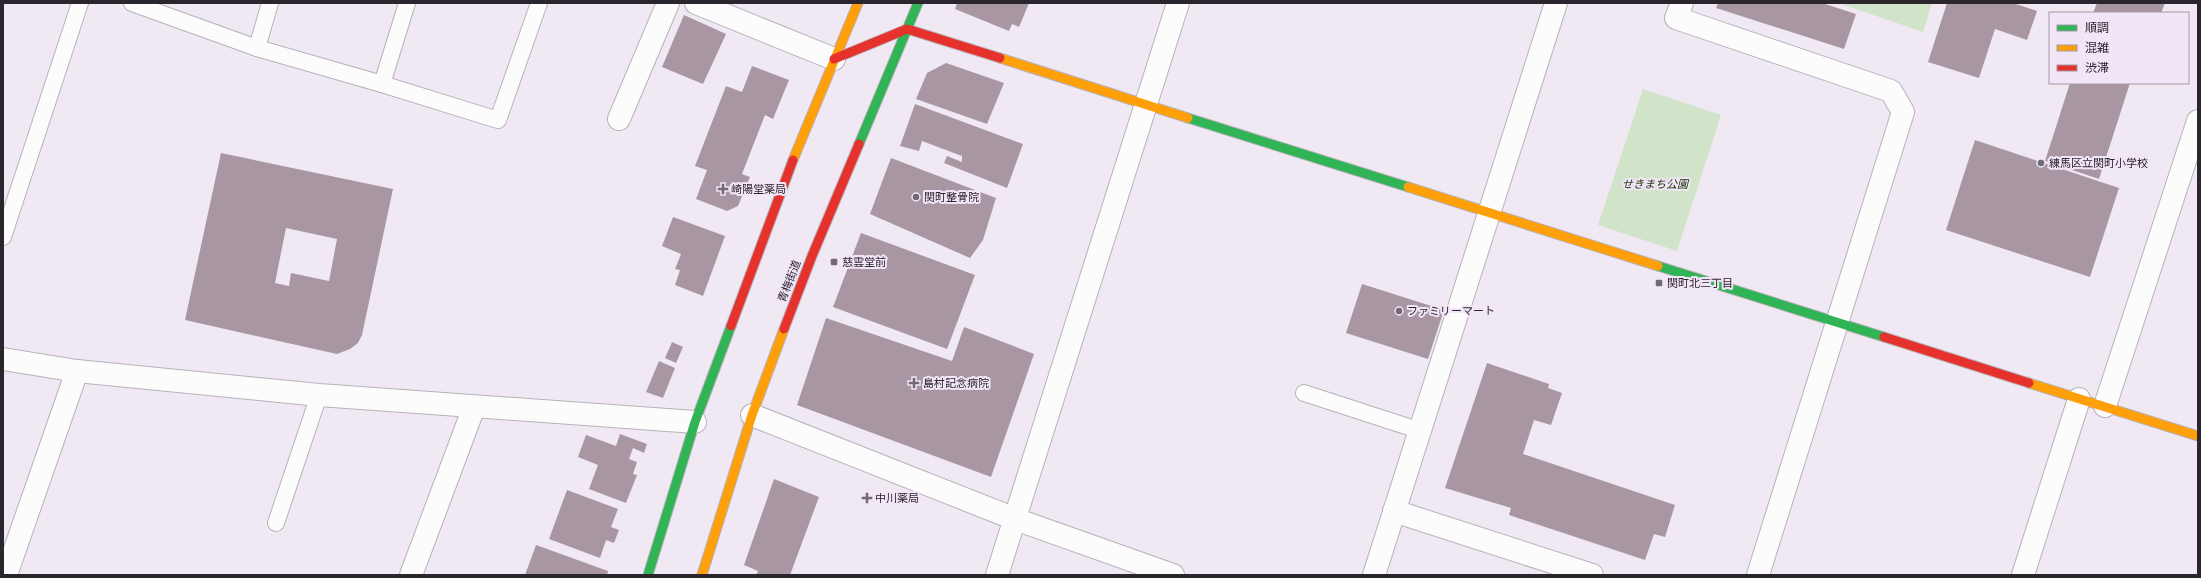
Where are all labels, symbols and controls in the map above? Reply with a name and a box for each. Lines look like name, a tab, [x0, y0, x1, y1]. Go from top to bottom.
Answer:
legend	[2049, 12, 2189, 84]
text: 順調	[2085, 18, 2109, 36]
text: 混雑	[2085, 38, 2109, 56]
text: 渋滞	[2085, 58, 2109, 76]
place label: 練馬区立関町小学校	[2049, 154, 2148, 170]
marker: 練馬区立関町小学校	[2036, 158, 2046, 168]
park label: せきまち公園	[1622, 175, 1690, 191]
place label: 崎陽堂薬局	[731, 180, 786, 196]
marker: 崎陽堂薬局	[718, 184, 728, 194]
place label: 関町整骨院	[924, 188, 979, 204]
marker: 関町整骨院	[911, 192, 921, 202]
place label: 慈雲堂前	[842, 253, 886, 269]
street label: 青梅街道	[773, 257, 803, 304]
marker: 慈雲堂前	[829, 257, 839, 267]
place label: 関町北三丁目	[1667, 274, 1733, 290]
marker: 関町北三丁目	[1654, 278, 1664, 288]
place label: ファミリーマート	[1407, 302, 1495, 318]
marker: ファミリーマート	[1394, 306, 1404, 316]
place label: 島村記念病院	[923, 374, 989, 390]
marker: 島村記念病院	[908, 377, 920, 389]
place label: 中川薬局	[875, 489, 919, 505]
marker: 中川薬局	[862, 493, 872, 503]

